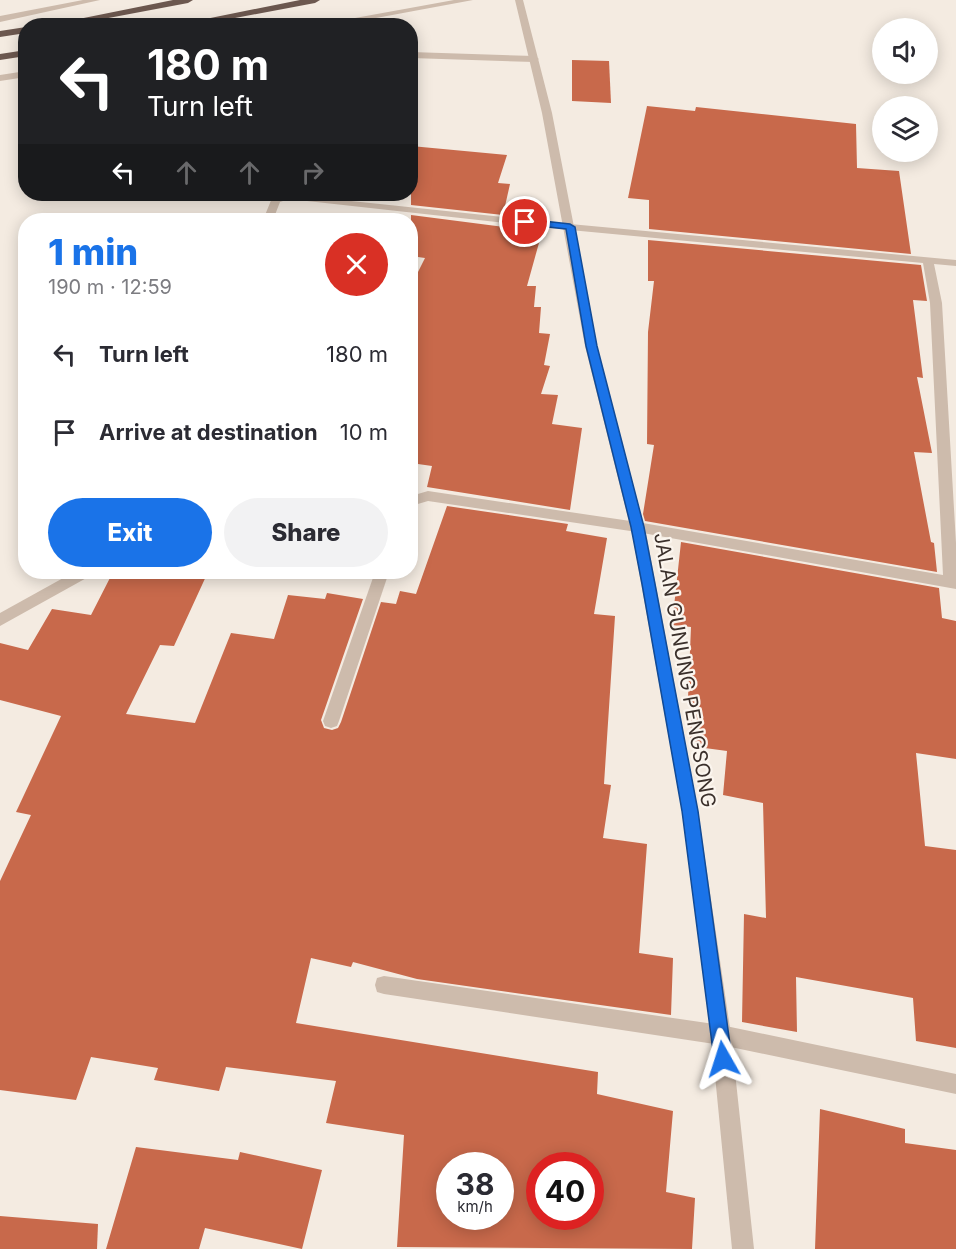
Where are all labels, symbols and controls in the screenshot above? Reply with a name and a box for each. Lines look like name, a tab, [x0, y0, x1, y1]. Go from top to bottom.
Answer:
map controls	[872, 18, 938, 162]
button: sound	[872, 18, 938, 84]
text: 180 m	[147, 39, 269, 90]
icon: left	[48, 42, 126, 120]
text: Turn left	[147, 90, 253, 123]
button: layers	[872, 96, 938, 162]
icon: left	[107, 156, 140, 189]
icon: ahead	[170, 156, 203, 189]
icon: ahead	[233, 156, 266, 189]
icon: right	[296, 156, 329, 189]
pin	[499, 196, 550, 247]
icon: arrive	[508, 205, 541, 238]
text: 1 min	[48, 230, 138, 274]
button: close	[325, 233, 388, 296]
text: 190 m · 12:59	[48, 275, 172, 299]
icon: left	[48, 338, 81, 371]
text: Turn left	[99, 341, 189, 367]
text: 180 m	[326, 341, 388, 367]
icon: arrive	[48, 416, 81, 449]
text: Arrive at destination	[99, 419, 318, 445]
text: 10 m	[340, 419, 388, 445]
button: Exit	[48, 498, 212, 567]
button: Share	[224, 498, 388, 567]
street label: JALAN GUNUNG PENGSONG	[649, 531, 721, 809]
position arrow	[691, 1027, 755, 1091]
speed limit sign: 40	[526, 1152, 604, 1230]
text: 38	[456, 1166, 494, 1202]
text: km/h	[457, 1197, 493, 1216]

